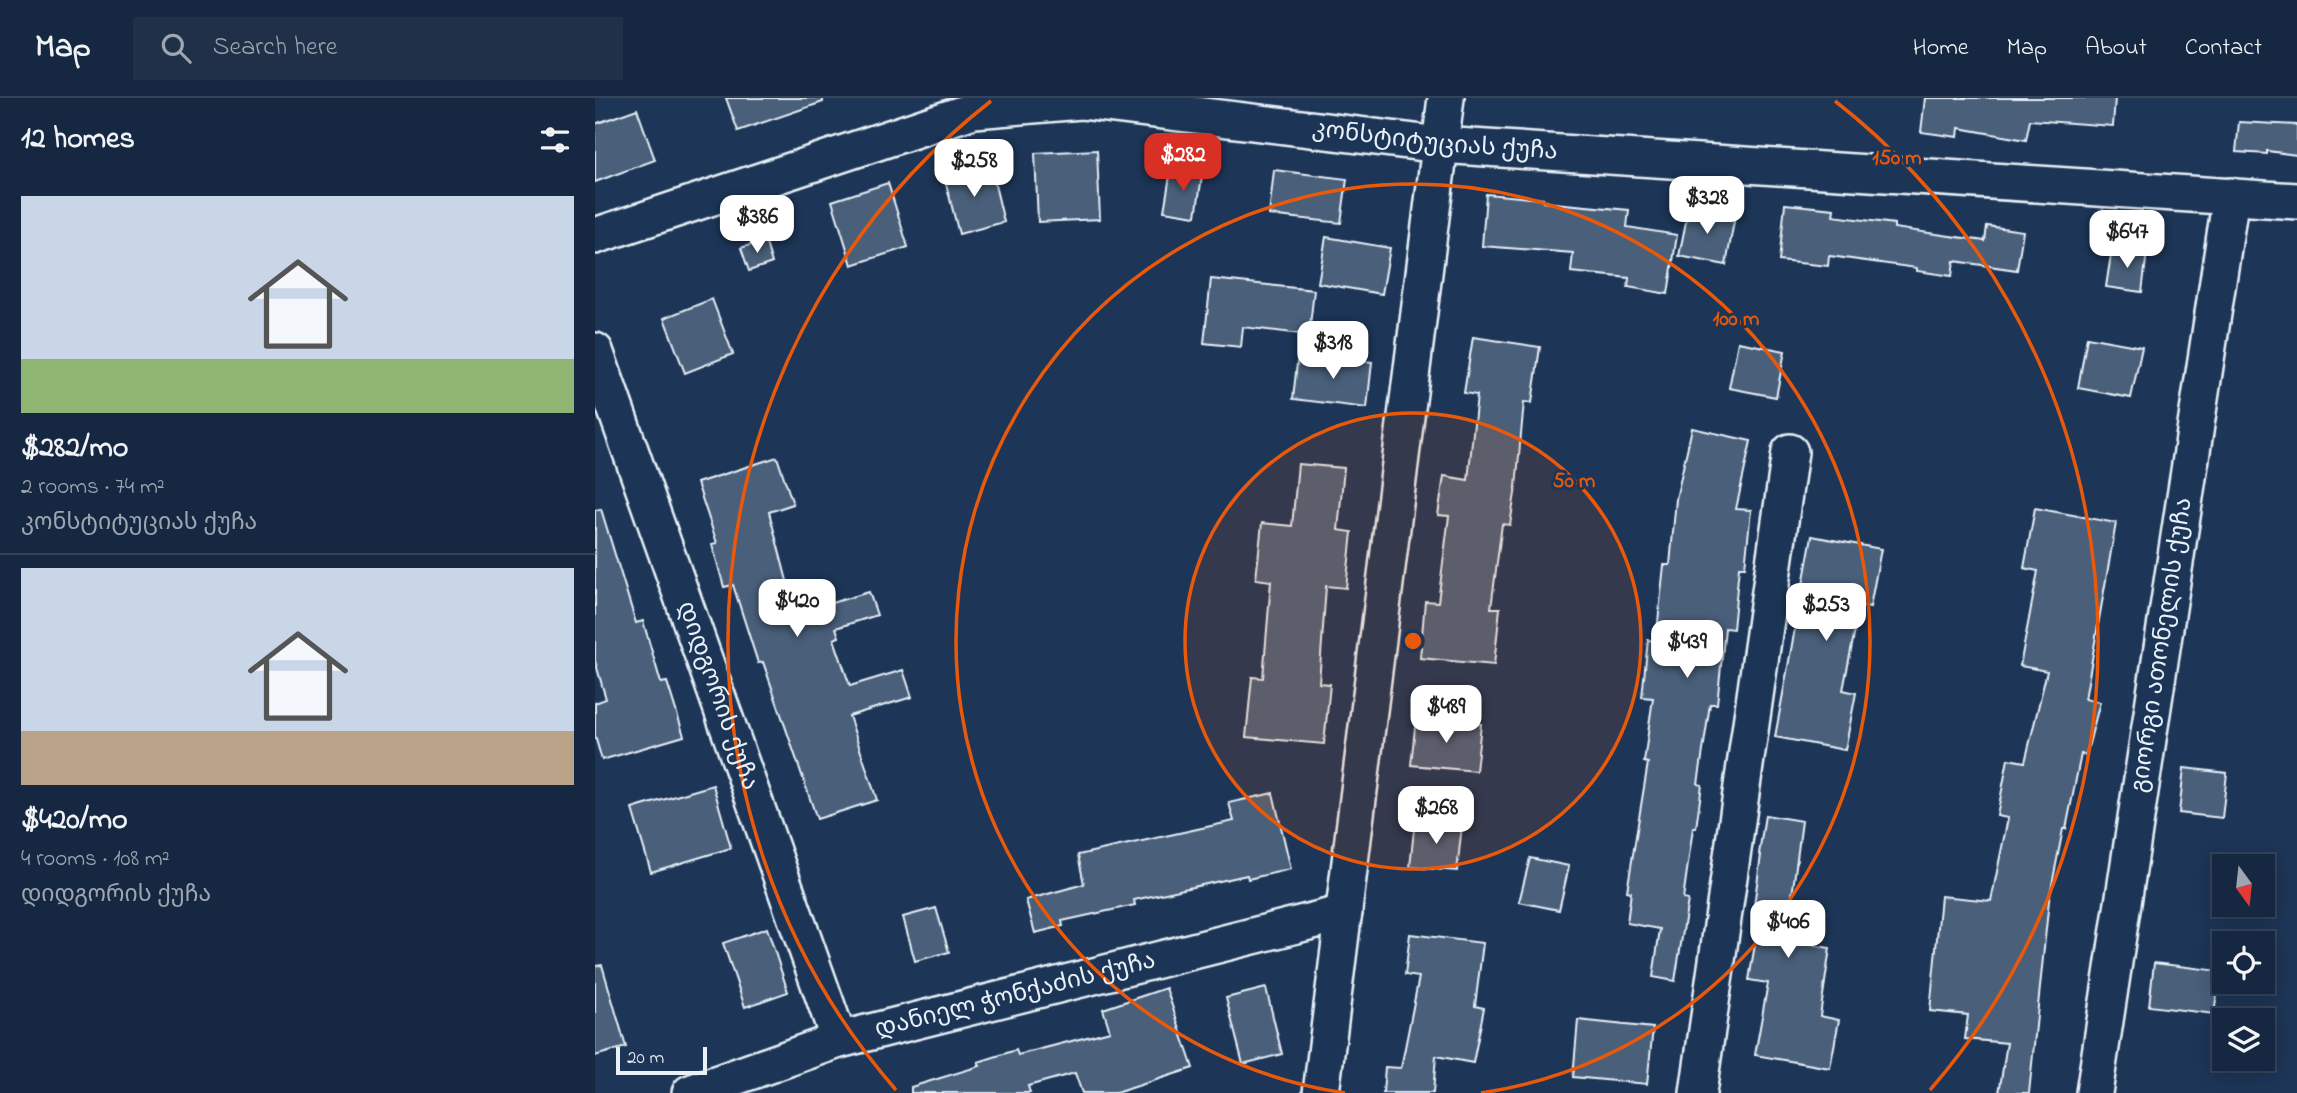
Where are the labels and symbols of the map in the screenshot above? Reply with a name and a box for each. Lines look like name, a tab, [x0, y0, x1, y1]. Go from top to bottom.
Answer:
street label: კონსტიტუციას ქუჩა	[1310, 112, 1559, 170]
pin: $282	[1142, 134, 1224, 193]
pin: $258	[933, 140, 1015, 199]
text: 150 m	[1872, 144, 1922, 174]
pin: $328	[1666, 176, 1748, 236]
pin: $386	[716, 195, 798, 255]
pin: $647	[2086, 211, 2168, 270]
text: 100 m	[1713, 305, 1759, 335]
pin: $318	[1292, 322, 1374, 381]
text: 50 m	[1553, 467, 1595, 497]
street label: გიორგი ათონელის ქუჩა	[2123, 495, 2202, 795]
pin: $420	[756, 580, 838, 639]
pin: $253	[1785, 584, 1867, 643]
street label: დიდგორის ქუჩა	[668, 597, 767, 795]
pin: $439	[1646, 620, 1728, 680]
centre of rings	[1401, 629, 1425, 653]
pin: $489	[1405, 686, 1487, 745]
pin: $268	[1395, 786, 1477, 846]
north arrow	[2212, 854, 2275, 917]
pin: $406	[1747, 900, 1829, 960]
street label: დანიელ ჭონქაძის ქუჩა	[871, 944, 1159, 1048]
scale bar	[616, 1044, 707, 1076]

